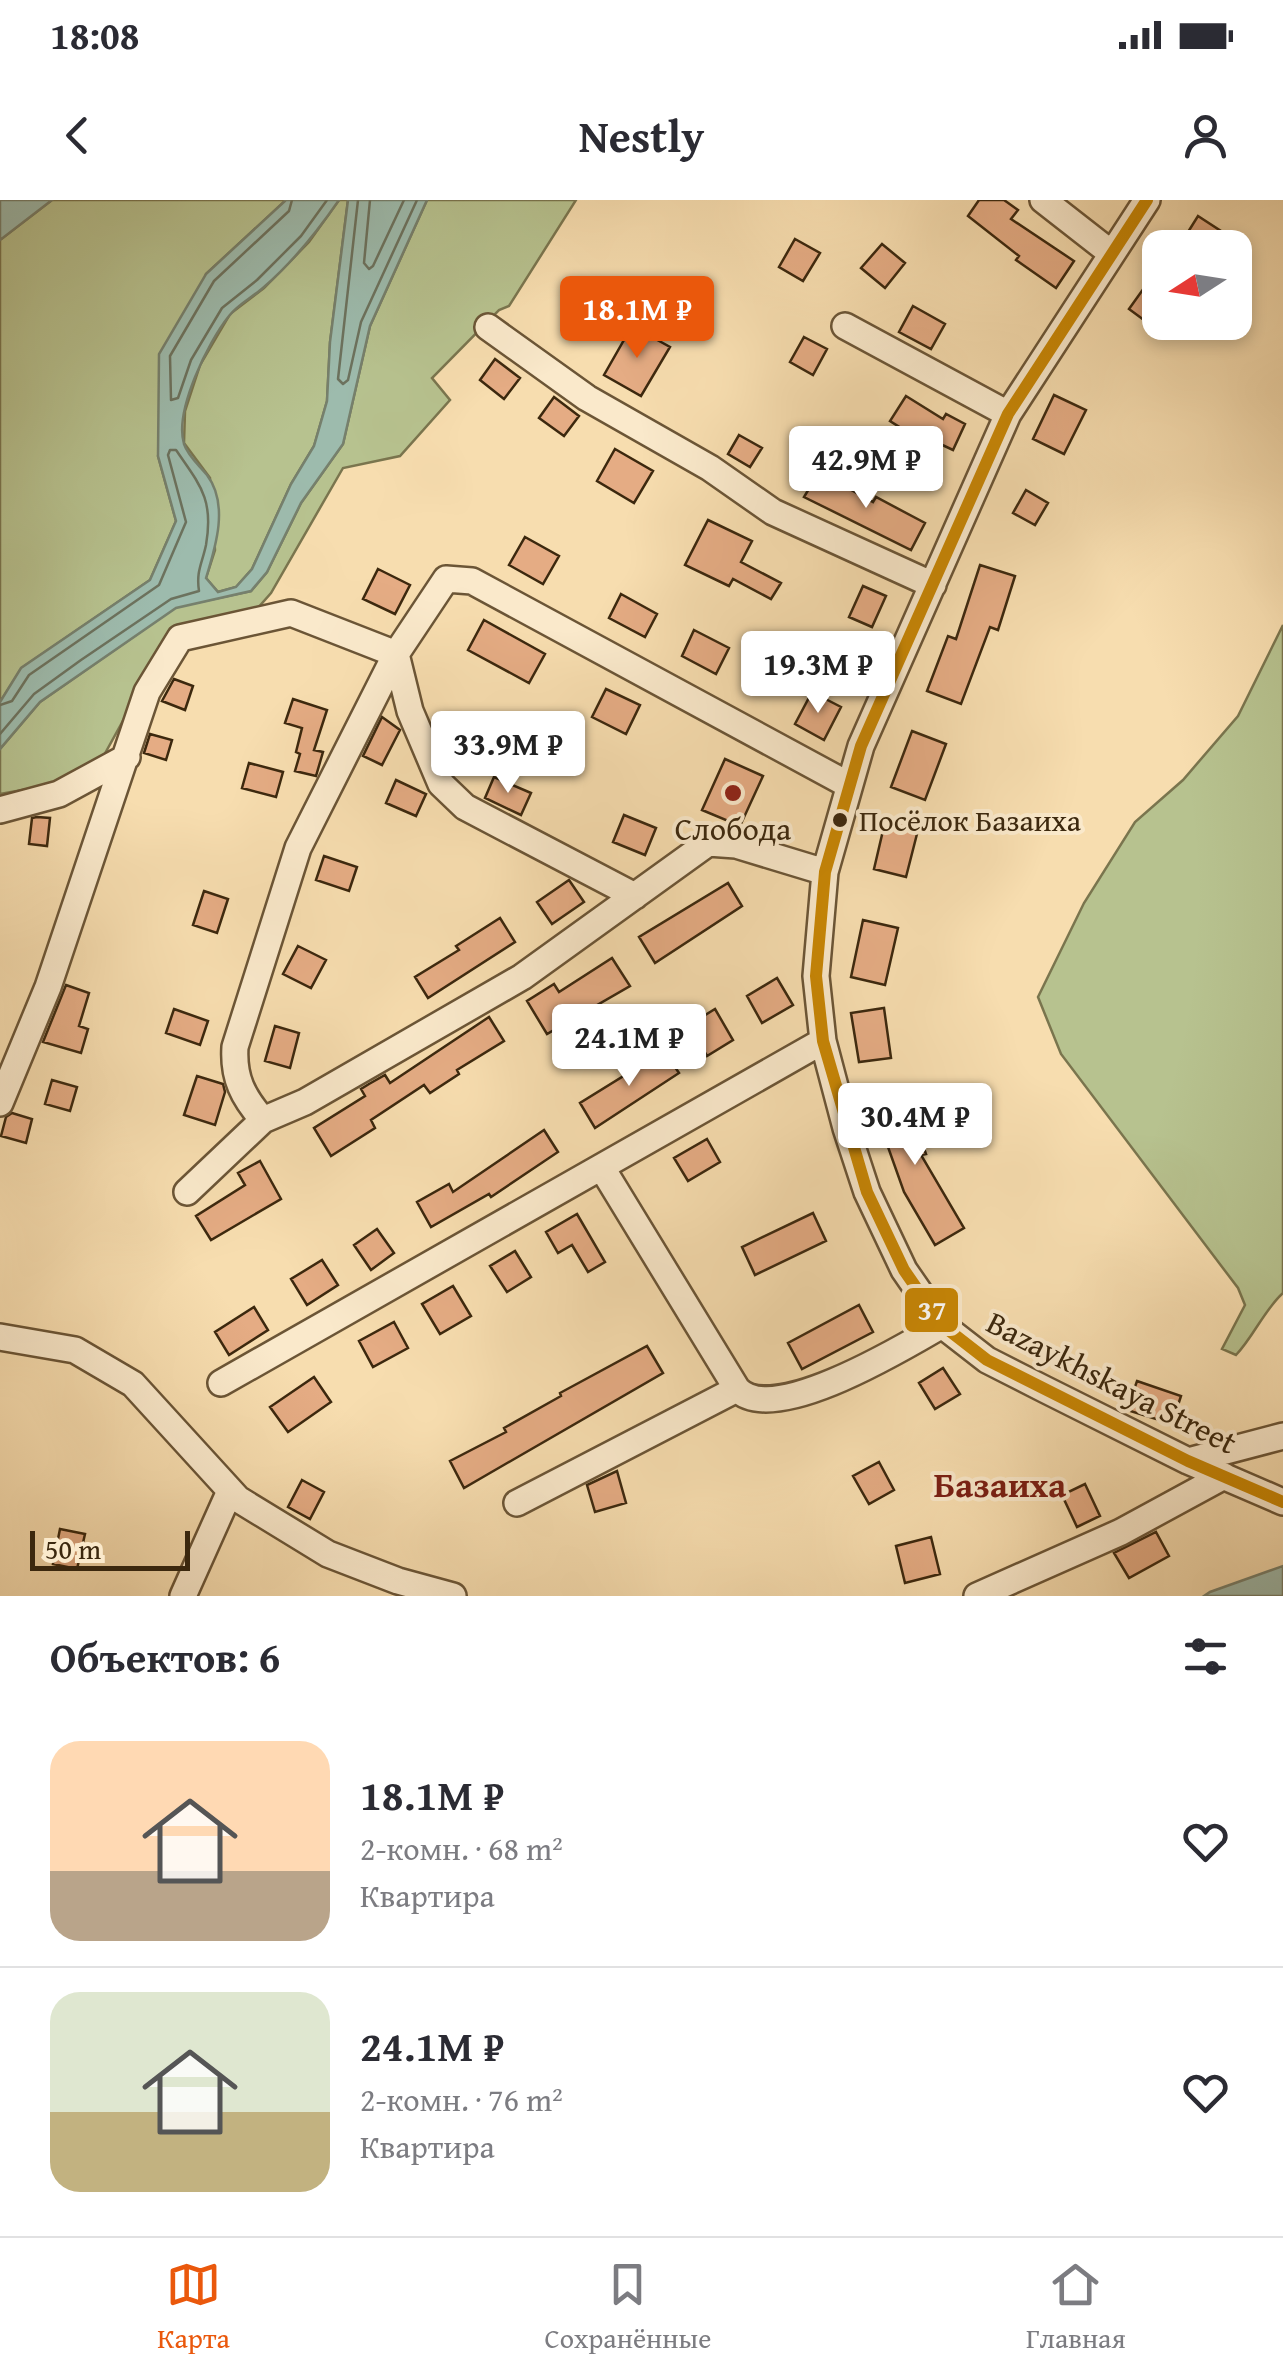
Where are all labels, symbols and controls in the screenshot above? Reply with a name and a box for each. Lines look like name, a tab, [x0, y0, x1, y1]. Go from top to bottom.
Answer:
text: 18:08	[50, 7, 140, 63]
text: Nestly	[579, 103, 704, 168]
icon: back	[50, 108, 105, 163]
icon: person	[1178, 108, 1233, 163]
north arrow	[1142, 230, 1252, 340]
map controls	[1142, 230, 1252, 340]
pin: 18.1M ₽	[545, 276, 729, 361]
text: 18.1M ₽	[582, 285, 692, 332]
pin: 42.9M ₽	[774, 426, 958, 511]
text: 42.9M ₽	[811, 435, 921, 482]
pin: 19.3M ₽	[726, 631, 910, 716]
text: 19.3M ₽	[763, 640, 873, 687]
pin: 33.9M ₽	[416, 711, 600, 796]
text: 33.9M ₽	[453, 720, 563, 767]
marker: Слобода	[722, 782, 744, 804]
place label: Посёлок Базаиха	[859, 798, 1082, 842]
place label: Слобода	[675, 805, 792, 852]
marker: Посёлок Базаиха	[830, 810, 850, 830]
pin: 24.1M ₽	[537, 1004, 721, 1089]
text: 24.1M ₽	[574, 1013, 684, 1060]
pin: 30.4M ₽	[823, 1083, 1007, 1168]
text: 30.4M ₽	[860, 1092, 970, 1139]
line badge: 37	[903, 1286, 960, 1334]
text: 37	[917, 1289, 947, 1330]
street label: Bazaykhskaya Street	[979, 1299, 1245, 1465]
district label: Базаиха	[934, 1459, 1066, 1510]
scale bar	[30, 1526, 190, 1570]
text: 50 m	[45, 1528, 101, 1569]
text: Объектов: 6	[50, 1626, 280, 1687]
icon: filters	[1178, 1629, 1233, 1684]
text: 18.1M ₽	[360, 1764, 504, 1825]
icon: home	[130, 1781, 250, 1901]
icon: heart	[1178, 1814, 1233, 1869]
text: 2-комн. · 68 m²	[360, 1825, 563, 1872]
text: Квартира	[360, 1872, 495, 1919]
text: 24.1M ₽	[360, 2015, 504, 2076]
icon: home	[130, 2032, 250, 2152]
icon: heart	[1178, 2065, 1233, 2120]
text: 2-комн. · 76 m²	[360, 2076, 563, 2123]
text: Квартира	[360, 2123, 495, 2170]
tab: Карта	[157, 2257, 230, 2358]
tab: Сохранённые	[544, 2257, 711, 2358]
tab: Главная	[1026, 2257, 1126, 2358]

